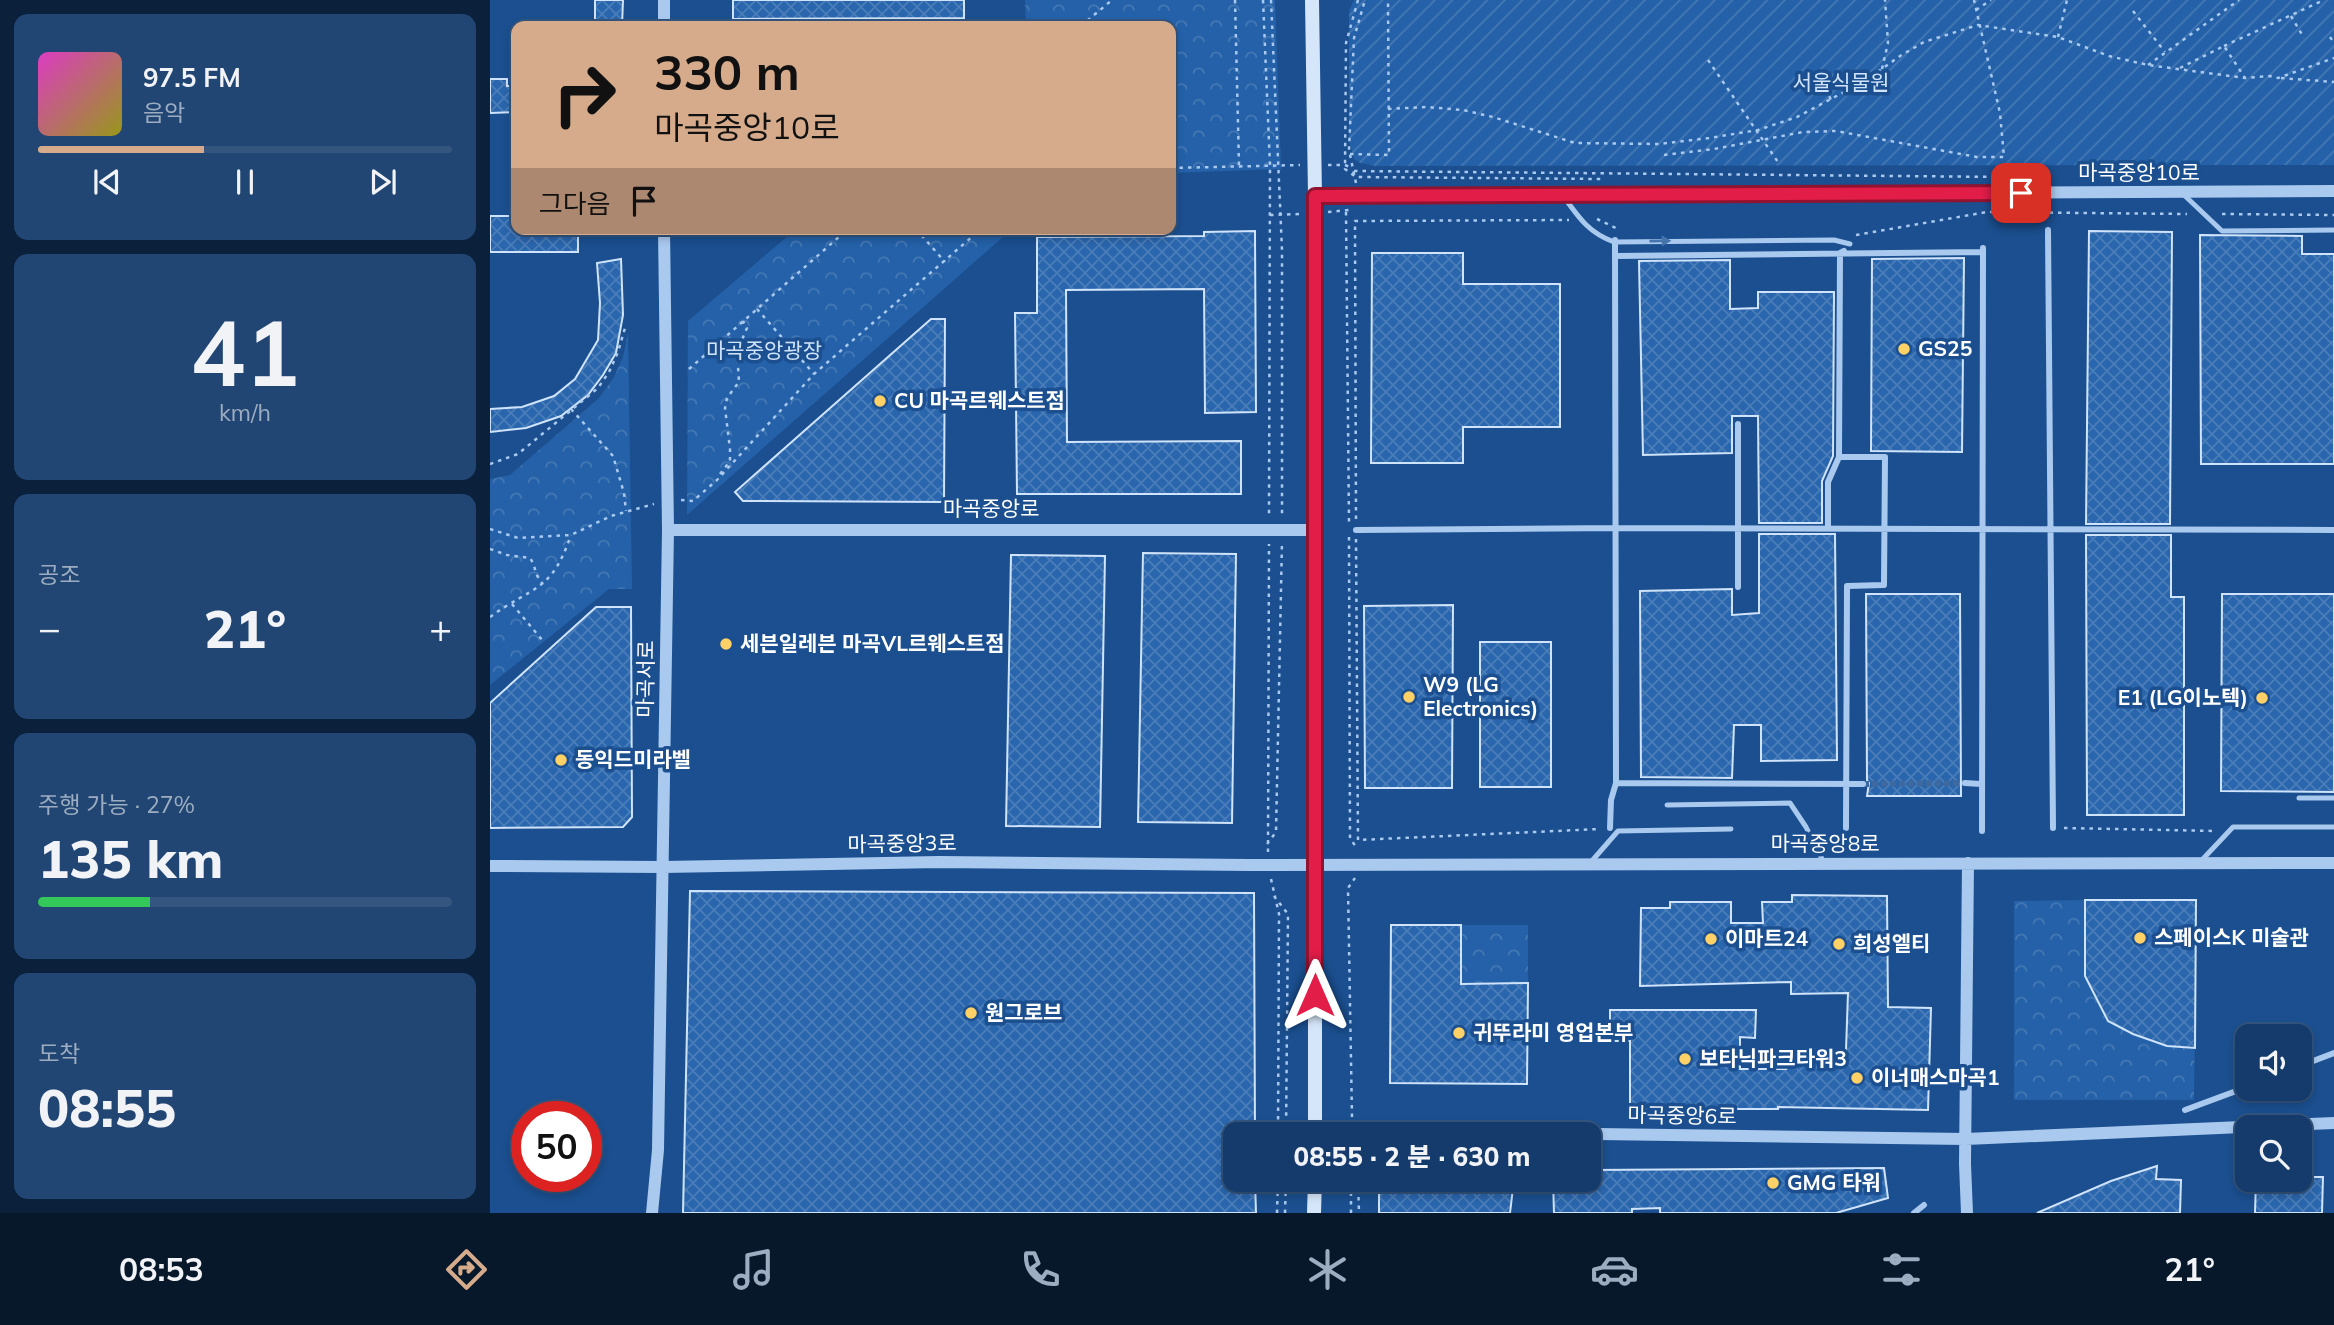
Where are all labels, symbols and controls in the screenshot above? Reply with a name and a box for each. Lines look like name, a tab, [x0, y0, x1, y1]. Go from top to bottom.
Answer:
text: 330 m	[654, 41, 800, 102]
icon: right	[539, 49, 630, 140]
text: 97.5 FM	[143, 61, 241, 94]
park label: 서울식물원	[1793, 69, 1889, 95]
text: 음악	[143, 98, 185, 127]
text: 마곡중앙10로	[654, 107, 840, 147]
street label: 마곡중앙10로	[2078, 159, 2200, 185]
icon: previous	[88, 163, 126, 201]
icon: pause	[226, 163, 264, 201]
icon: next	[364, 163, 402, 201]
pin	[1991, 163, 2051, 223]
icon: arrive	[2002, 174, 2040, 212]
icon: arrive	[625, 182, 663, 220]
text: 그다음	[539, 187, 611, 220]
one-way arrow	[1649, 235, 1671, 247]
text: 41	[190, 295, 300, 409]
place label: GS25	[1918, 335, 1972, 361]
park label: 마곡중앙광장	[706, 337, 822, 363]
marker: GS25	[1896, 341, 1912, 357]
place label: CU 마곡르웨스트점	[894, 387, 1065, 413]
marker: CU 마곡르웨스트점	[872, 393, 888, 409]
text: km/h	[219, 398, 271, 427]
street label: 마곡중앙로	[943, 495, 1039, 521]
text: 공조	[38, 560, 80, 589]
text: 21°	[204, 596, 286, 661]
text: −	[38, 604, 61, 652]
text: +	[429, 604, 452, 652]
place label: 세븐일레븐 마곡VL르웨스트점	[740, 630, 1005, 656]
marker: 세븐일레븐 마곡VL르웨스트점	[718, 636, 734, 652]
street label: 마곡서로	[631, 640, 659, 718]
place label: W9 (LG Electronics)	[1423, 671, 1538, 721]
place label: E1 (LG이노텍)	[2118, 684, 2248, 710]
marker: W9 (LG Electronics)	[1401, 689, 1417, 705]
marker: E1 (LG이노텍)	[2254, 690, 2270, 706]
place label: 동익드미라벨	[575, 746, 691, 772]
marker: 동익드미라벨	[553, 752, 569, 768]
text: 주행 가능 · 27%	[38, 790, 195, 819]
text: 135 km	[38, 826, 223, 891]
street label: 마곡중앙3로	[847, 829, 957, 857]
street label: 마곡중앙8로	[1770, 830, 1880, 856]
place label: 스페이스K 미술관	[2154, 924, 2309, 950]
place label: 이마트24	[1725, 925, 1809, 951]
place label: 희성엘티	[1853, 930, 1930, 956]
marker: 스페이스K 미술관	[2132, 930, 2148, 946]
marker: 이마트24	[1703, 931, 1719, 947]
marker: 희성엘티	[1831, 936, 1847, 952]
position arrow	[1278, 958, 1352, 1032]
place label: 원그로브	[985, 999, 1062, 1025]
marker: 원그로브	[963, 1005, 979, 1021]
place label: 귀뚜라미 영업본부	[1473, 1019, 1633, 1045]
map controls	[2235, 1024, 2312, 1192]
button: sound	[2235, 1024, 2312, 1101]
marker: 귀뚜라미 영업본부	[1451, 1025, 1467, 1041]
text: 도착	[38, 1039, 80, 1068]
place label: 보타닉파크타워3	[1699, 1045, 1847, 1071]
marker: 보타닉파크타워3	[1677, 1051, 1693, 1067]
place label: 이너매스마곡1	[1871, 1064, 2000, 1090]
marker: 이너매스마곡1	[1849, 1070, 1865, 1086]
text: 08:55	[38, 1075, 176, 1140]
speed limit sign: 50	[511, 1101, 602, 1192]
street label: 마곡중앙6로	[1627, 1101, 1737, 1129]
button: search	[2235, 1115, 2312, 1192]
text: 08:55 · 2 분 · 630 m	[1294, 1140, 1530, 1173]
place label: GMG 타워	[1787, 1169, 1881, 1195]
marker: GMG 타워	[1765, 1175, 1781, 1191]
icon: directions	[442, 1245, 491, 1294]
icon: music	[729, 1245, 778, 1294]
icon: phone	[1016, 1245, 1065, 1294]
icon: climate	[1303, 1245, 1352, 1294]
icon: car	[1590, 1245, 1639, 1294]
icon: filters	[1877, 1245, 1926, 1294]
text: 08:53	[119, 1249, 204, 1289]
text: 21°	[2164, 1249, 2215, 1289]

